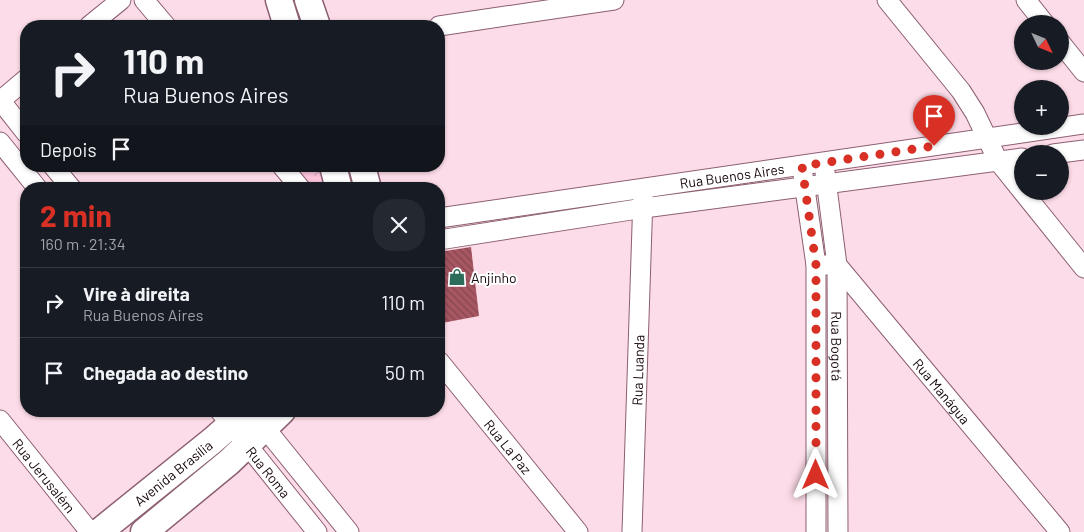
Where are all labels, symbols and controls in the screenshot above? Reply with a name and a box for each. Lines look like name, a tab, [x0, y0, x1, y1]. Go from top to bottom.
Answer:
north arrow	[1014, 15, 1069, 70]
map controls	[1014, 15, 1069, 200]
text: 110 m	[123, 39, 204, 81]
icon: right	[40, 40, 105, 105]
button: +	[1014, 80, 1069, 135]
text: Rua Buenos Aires	[123, 81, 289, 107]
pin	[913, 95, 955, 146]
icon: arrive	[920, 102, 948, 130]
icon: arrive	[107, 135, 135, 163]
text: Depois	[40, 138, 97, 161]
button: −	[1014, 145, 1069, 200]
street label: Rua Buenos Aires	[678, 159, 786, 191]
text: 2 min	[40, 197, 112, 233]
button: close	[373, 199, 425, 251]
text: 160 m · 21:34	[40, 234, 126, 253]
shop icon: Anjinho	[447, 267, 467, 287]
place label: Anjinho	[471, 269, 517, 286]
text: Vire à direita	[83, 282, 190, 305]
icon: right	[40, 289, 68, 317]
text: 110 m	[381, 291, 425, 314]
text: Rua Buenos Aires	[83, 305, 203, 324]
street label: Rua Bogotá	[829, 311, 846, 381]
street label: Rua Luanda	[628, 334, 647, 406]
street label: Rua Manágua	[910, 355, 974, 427]
icon: arrive	[40, 359, 68, 387]
text: Chegada ao destino	[83, 361, 248, 384]
text: 50 m	[385, 361, 425, 384]
street label: Rua La Paz	[481, 416, 536, 477]
street label: Rua Jerusalém	[10, 435, 79, 516]
street label: Avenida Brasília	[130, 436, 215, 509]
street label: Rua Roma	[243, 443, 294, 501]
position arrow	[789, 448, 841, 500]

